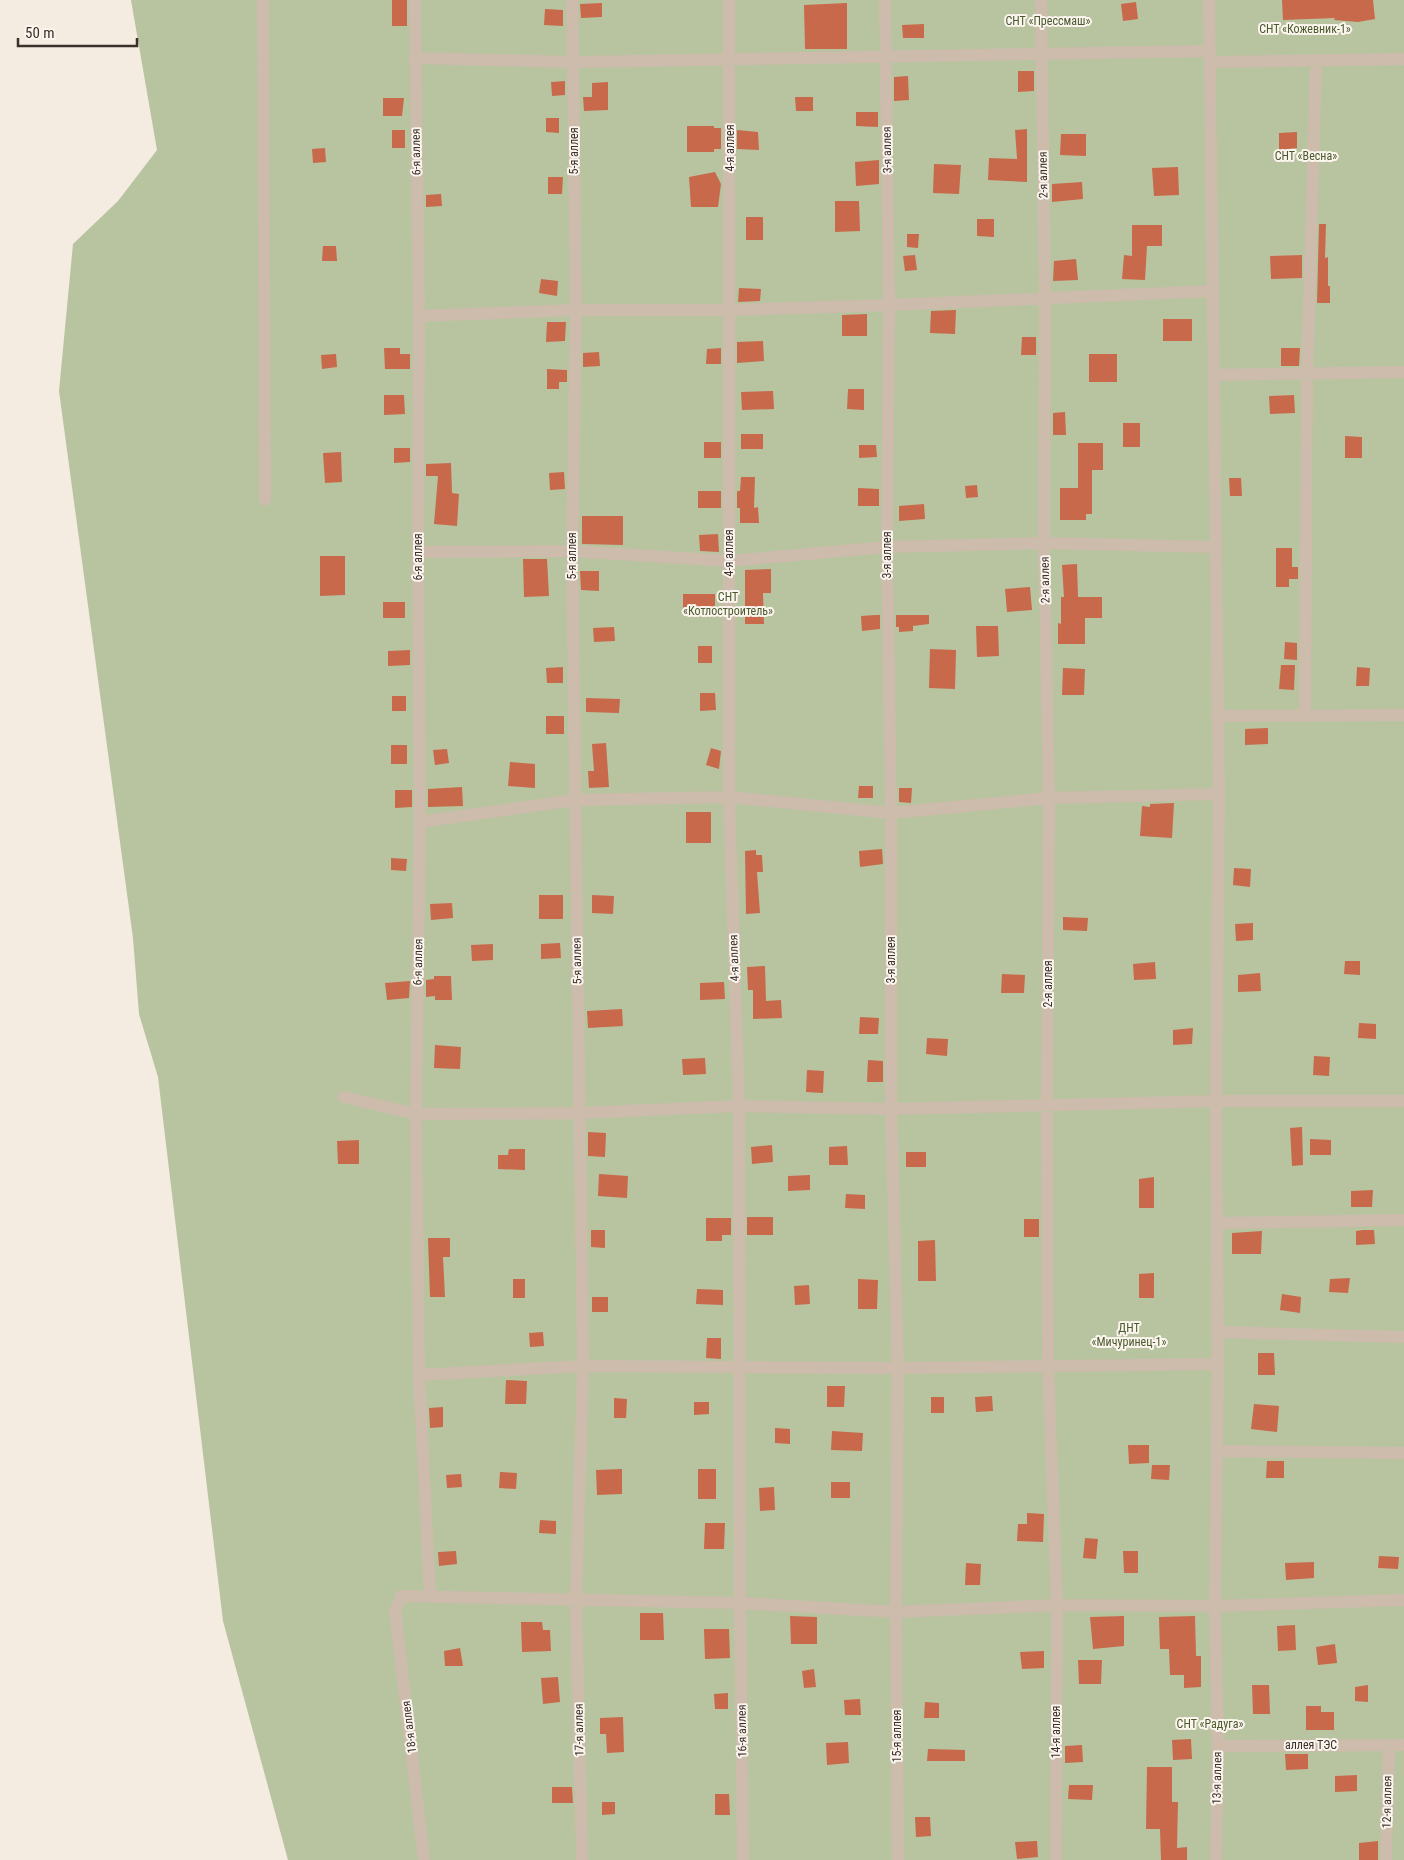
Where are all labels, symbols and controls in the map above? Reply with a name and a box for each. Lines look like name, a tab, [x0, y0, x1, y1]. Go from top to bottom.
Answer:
park label: СНТ «Прессмаш»	[1006, 14, 1090, 28]
scale bar	[18, 15, 136, 47]
park label: СНТ «Кожевник-1»	[1259, 22, 1351, 36]
text: 50 m	[25, 24, 55, 42]
street label: 4-я аллея	[723, 125, 737, 171]
street label: 3-я аллея	[880, 126, 894, 174]
street label: 6-я аллея	[409, 128, 423, 176]
street label: 5-я аллея	[567, 128, 581, 174]
park label: СНТ «Весна»	[1275, 149, 1337, 163]
street label: 2-я аллея	[1036, 151, 1050, 199]
street label: 4-я аллея	[722, 530, 736, 576]
street label: 3-я аллея	[880, 532, 894, 578]
street label: 5-я аллея	[565, 533, 579, 579]
street label: 6-я аллея	[411, 534, 425, 580]
street label: 2-я аллея	[1038, 556, 1052, 604]
park label: СНТ «Котлостроитель»	[683, 590, 773, 618]
street label: 4-я аллея	[726, 934, 742, 982]
street label: 5-я аллея	[570, 937, 584, 985]
street label: 3-я аллея	[884, 937, 898, 983]
street label: 6-я аллея	[411, 938, 425, 986]
street label: 2-я аллея	[1041, 961, 1055, 1007]
park label: ДНТ «Мичуринец-1»	[1092, 1321, 1166, 1349]
street label: 18-я аллея	[399, 1700, 419, 1754]
street label: 17-я аллея	[572, 1703, 586, 1757]
street label: 16-я аллея	[735, 1704, 749, 1758]
street label: 14-я аллея	[1049, 1706, 1063, 1758]
street label: 15-я аллея	[890, 1710, 904, 1762]
park label: СНТ «Радуга»	[1177, 1717, 1243, 1731]
street label: аллея ТЭС	[1285, 1738, 1337, 1752]
street label: 13-я аллея	[1210, 1751, 1224, 1805]
street label: 12-я аллея	[1380, 1775, 1394, 1829]

